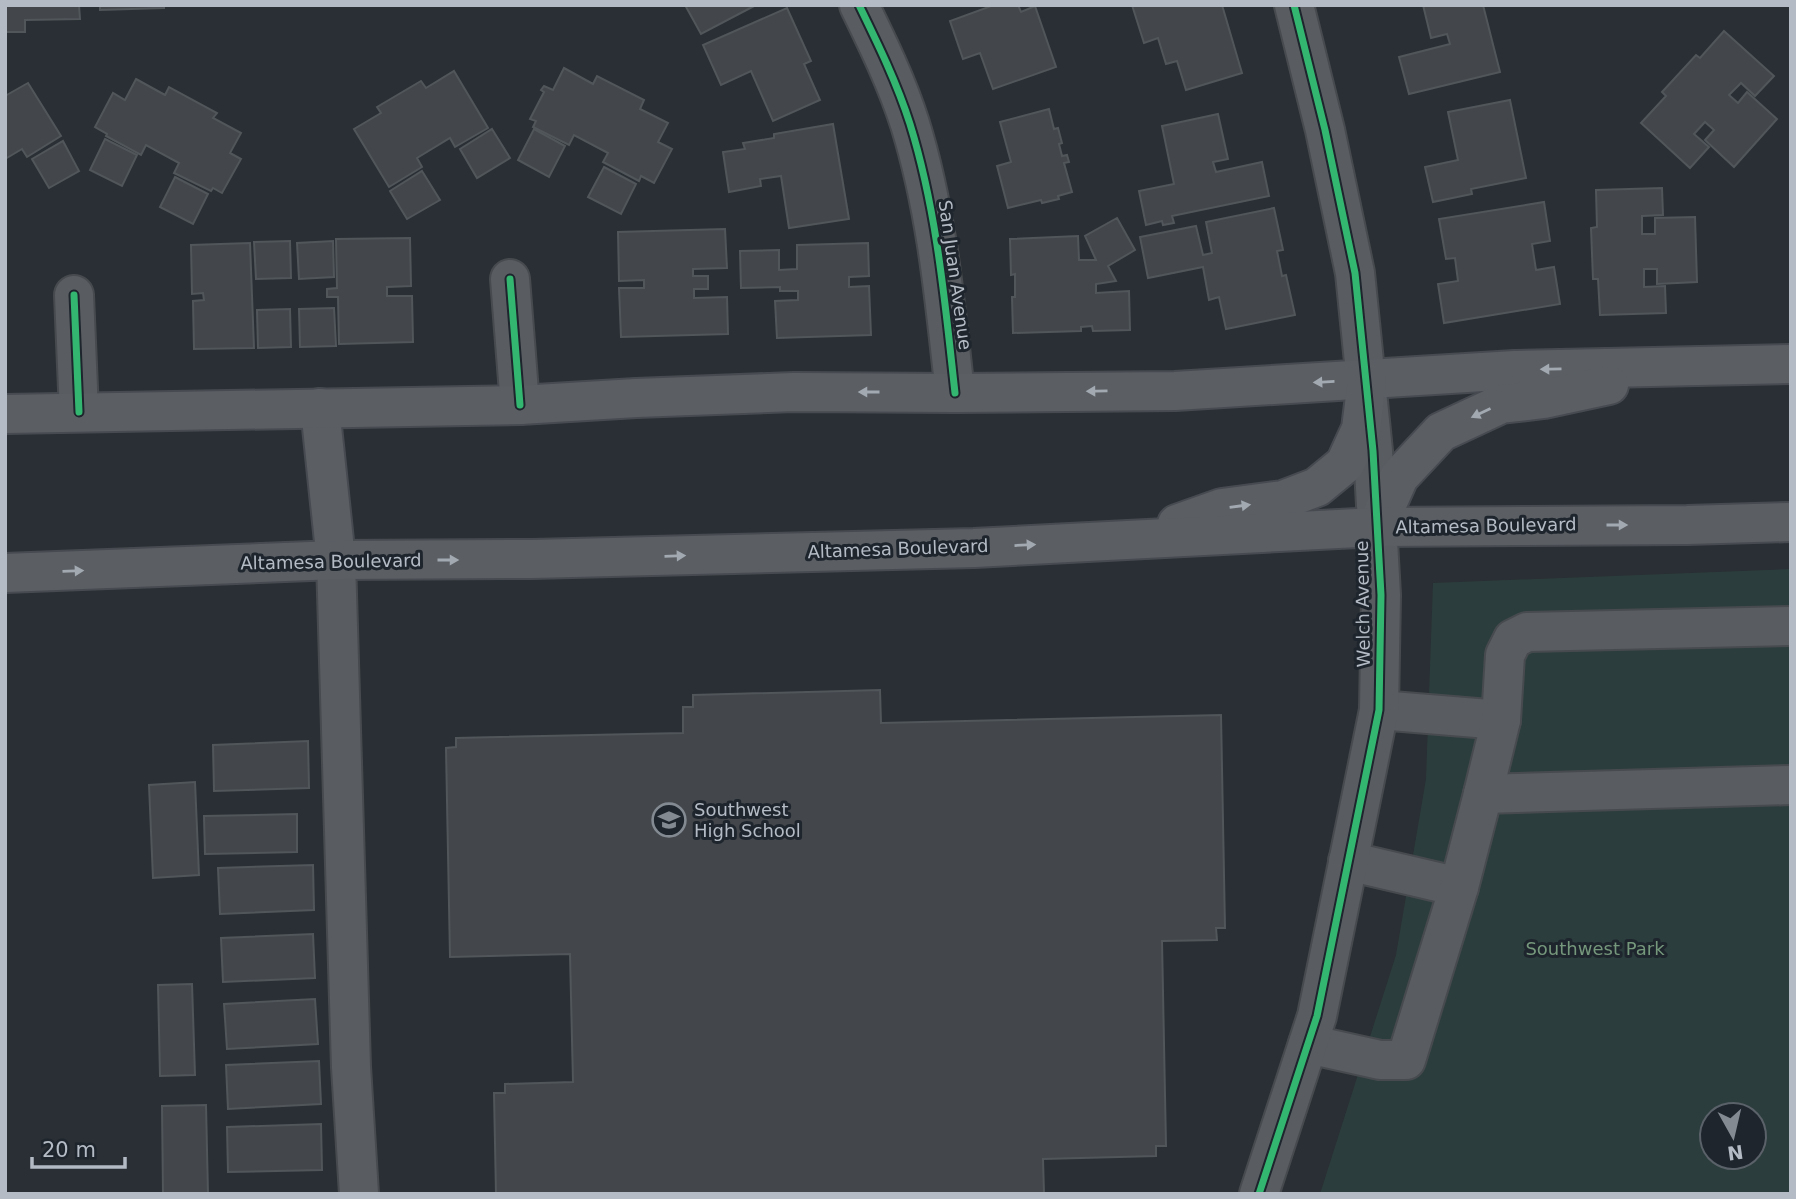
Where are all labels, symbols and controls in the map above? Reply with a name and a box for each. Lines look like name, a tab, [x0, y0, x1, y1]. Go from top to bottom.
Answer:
street label: San Juan Avenue	[935, 199, 976, 351]
one-way arrow	[1540, 364, 1562, 375]
one-way arrow	[1313, 377, 1335, 388]
one-way arrow	[858, 386, 880, 398]
one-way arrow	[1085, 386, 1107, 397]
one-way arrow	[1471, 407, 1491, 419]
one-way arrow	[1230, 500, 1252, 511]
street label: Altamesa Boulevard	[1395, 513, 1577, 538]
one-way arrow	[1606, 519, 1628, 531]
street label: Altamesa Boulevard	[807, 535, 989, 562]
one-way arrow	[1014, 539, 1036, 550]
street label: Welch Avenue	[1351, 540, 1374, 668]
street label: Altamesa Boulevard	[240, 549, 422, 574]
one-way arrow	[664, 550, 686, 561]
one-way arrow	[437, 554, 459, 566]
one-way arrow	[63, 566, 85, 577]
place label: Southwest High School	[694, 799, 801, 841]
school or university icon: Southwest High School	[650, 801, 688, 839]
park label: Southwest Park	[1525, 938, 1665, 959]
north arrow	[1698, 1101, 1768, 1171]
scale bar	[32, 1126, 124, 1170]
text: 20 m	[42, 1138, 96, 1162]
text: N	[1726, 1141, 1745, 1165]

